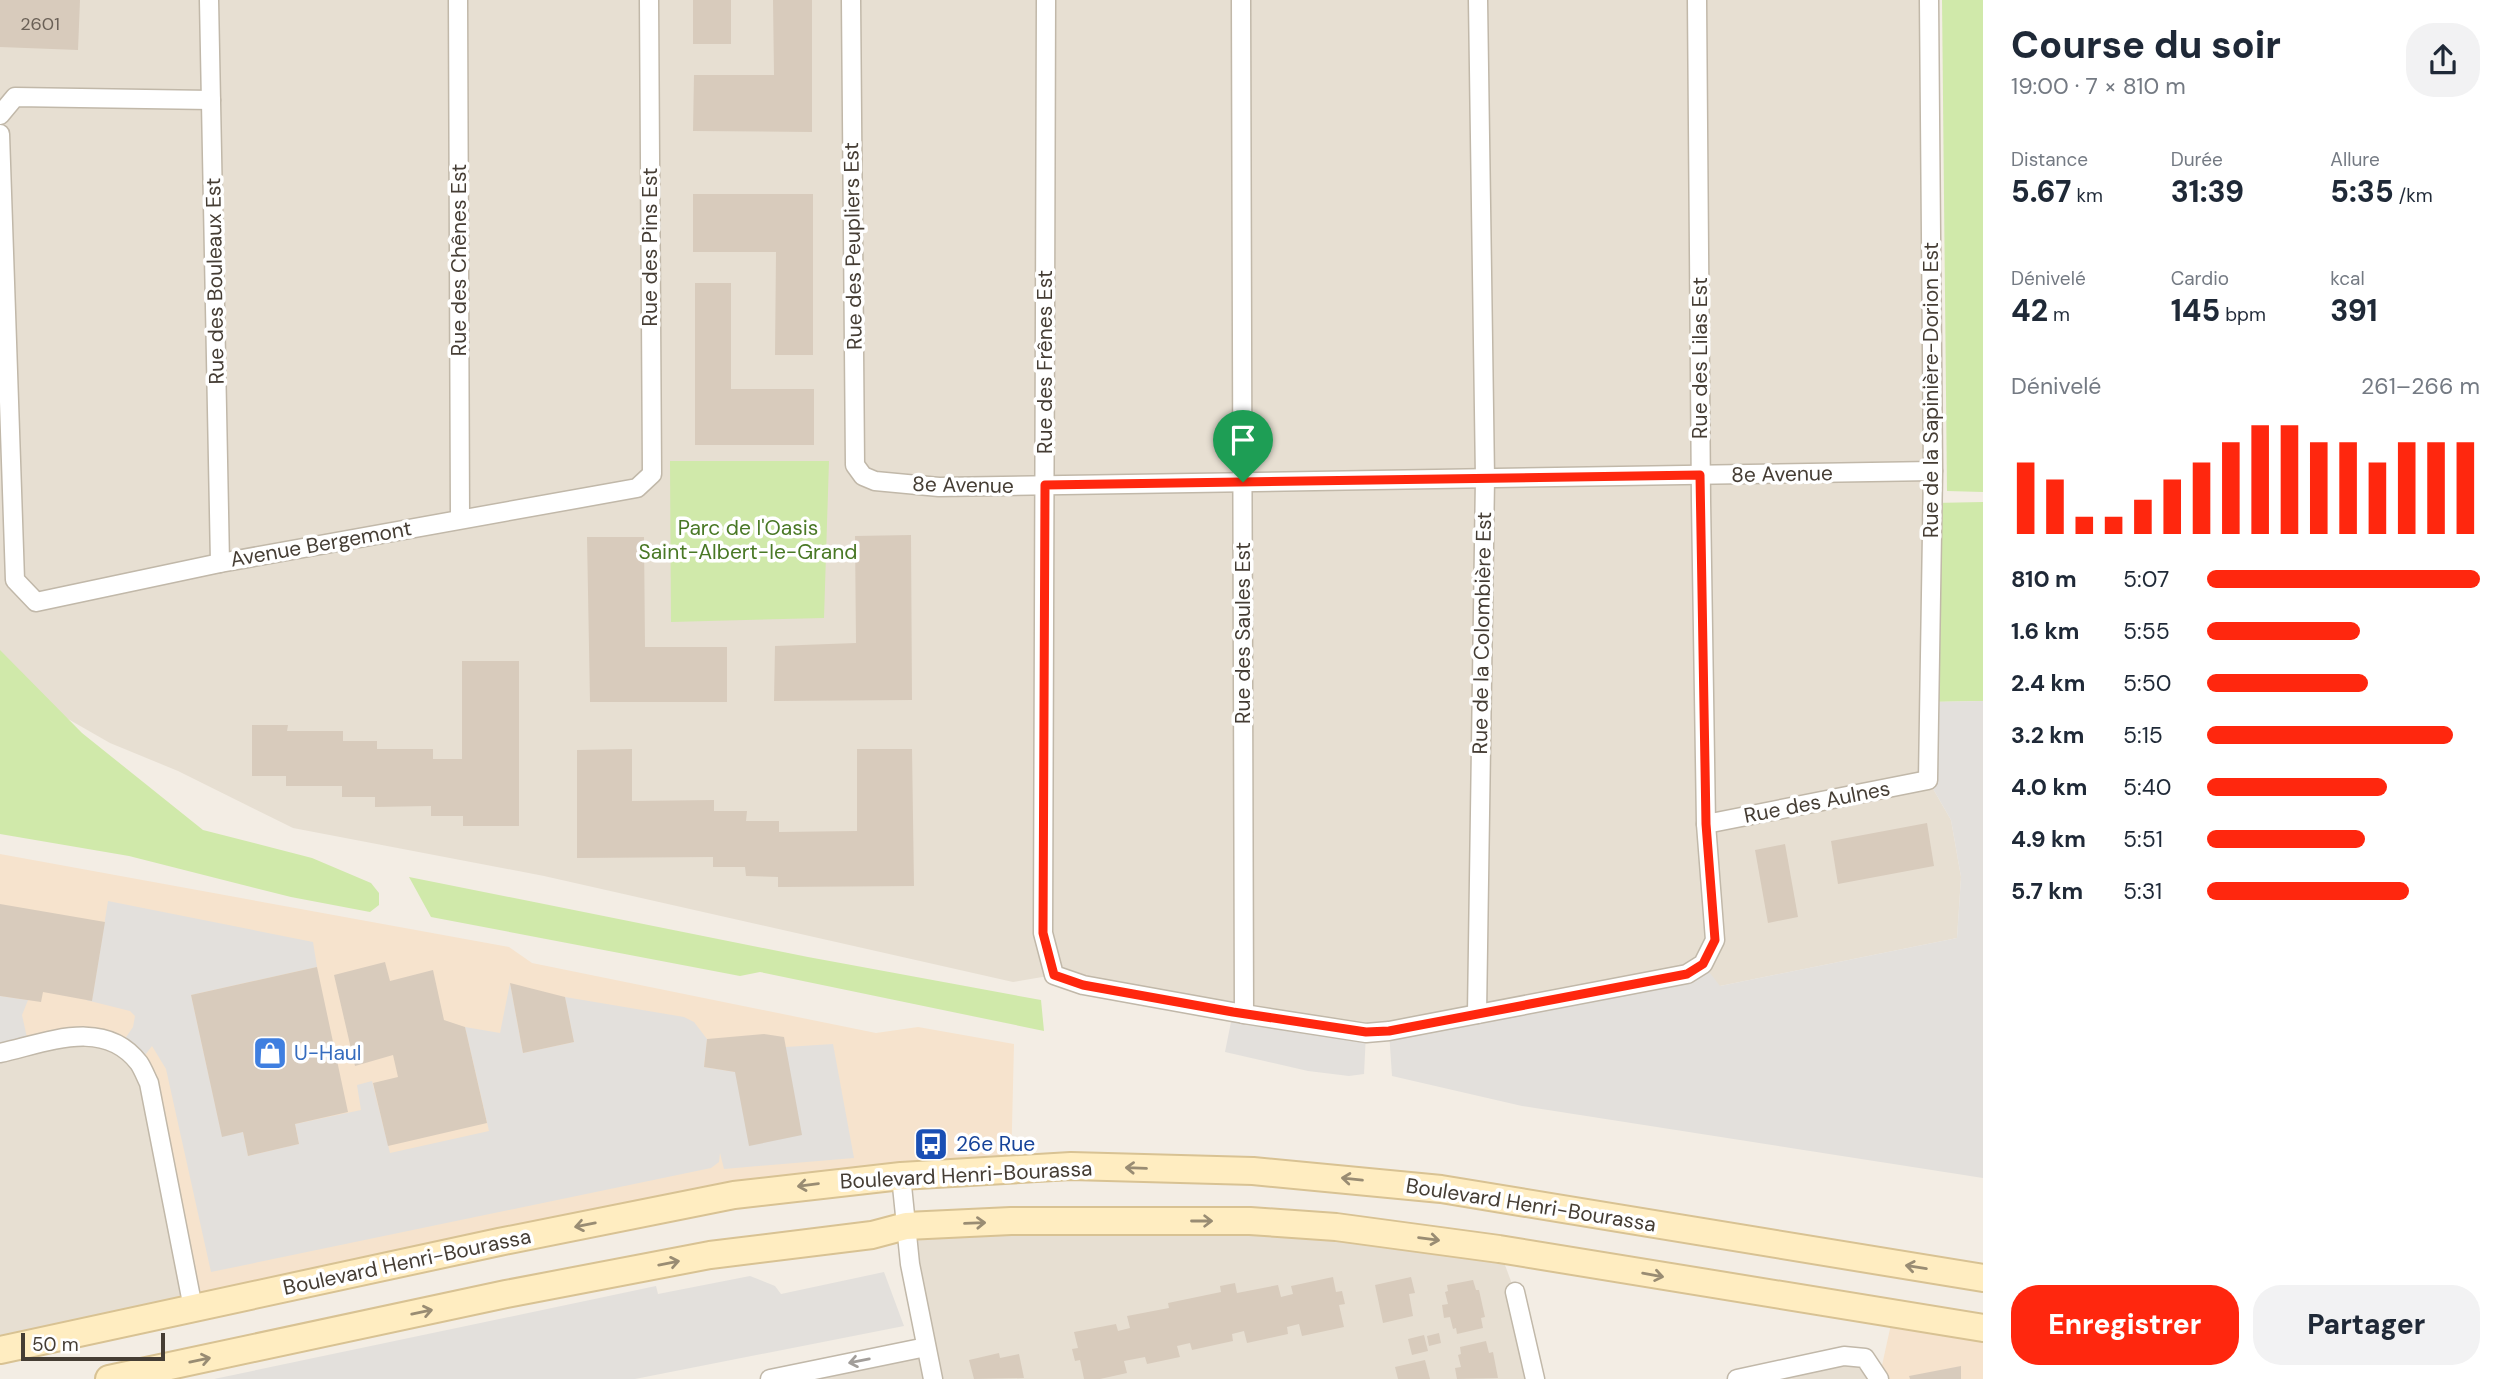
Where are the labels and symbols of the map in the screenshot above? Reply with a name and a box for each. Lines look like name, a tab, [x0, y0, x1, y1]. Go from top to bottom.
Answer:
house number: 2601	[20, 12, 60, 36]
street label: Rue des Peupliers Est	[837, 142, 869, 350]
street label: Rue des Chênes Est	[445, 164, 473, 356]
street label: Rue des Pins Est	[636, 168, 664, 326]
street label: Rue des Bouleaux Est	[199, 177, 231, 385]
street label: Rue de la Sapinière-Dorion Est	[1917, 242, 1945, 538]
street label: Rue des Frênes Est	[1031, 270, 1059, 454]
street label: Rue des Lilas Est	[1686, 277, 1714, 439]
pin	[1213, 410, 1273, 482]
street label: 8e Avenue	[1731, 459, 1833, 489]
street label: 8e Avenue	[912, 470, 1014, 500]
street label: Rue de la Colombière Est	[1466, 511, 1498, 755]
street label: Avenue Bergemont	[228, 514, 414, 574]
park label: Parc de l'Oasis Saint-Albert-le-Grand	[638, 514, 858, 566]
street label: Rue des Saules Est	[1229, 542, 1257, 724]
street label: Rue des Aulnes	[1742, 774, 1892, 830]
shop icon: U-Haul	[251, 1034, 289, 1072]
place label: U-Haul	[294, 1039, 362, 1067]
bus stop icon: 26e Rue	[912, 1125, 950, 1163]
place label: 26e Rue	[956, 1130, 1035, 1158]
street label: Boulevard Henri-Bourassa	[839, 1154, 1093, 1196]
one-way arrow	[1125, 1161, 1148, 1174]
street label: Boulevard Henri-Bourassa	[1404, 1171, 1658, 1239]
one-way arrow	[1341, 1172, 1364, 1185]
one-way arrow	[798, 1179, 820, 1192]
one-way arrow	[1190, 1214, 1213, 1228]
one-way arrow	[963, 1216, 986, 1229]
one-way arrow	[574, 1219, 597, 1233]
street label: Boulevard Henri-Bourassa	[280, 1222, 534, 1302]
one-way arrow	[1417, 1232, 1440, 1245]
one-way arrow	[657, 1256, 680, 1269]
one-way arrow	[1905, 1260, 1928, 1273]
one-way arrow	[1641, 1269, 1664, 1282]
one-way arrow	[410, 1305, 433, 1319]
scale bar	[21, 1330, 164, 1362]
one-way arrow	[188, 1352, 211, 1366]
one-way arrow	[848, 1354, 871, 1368]

